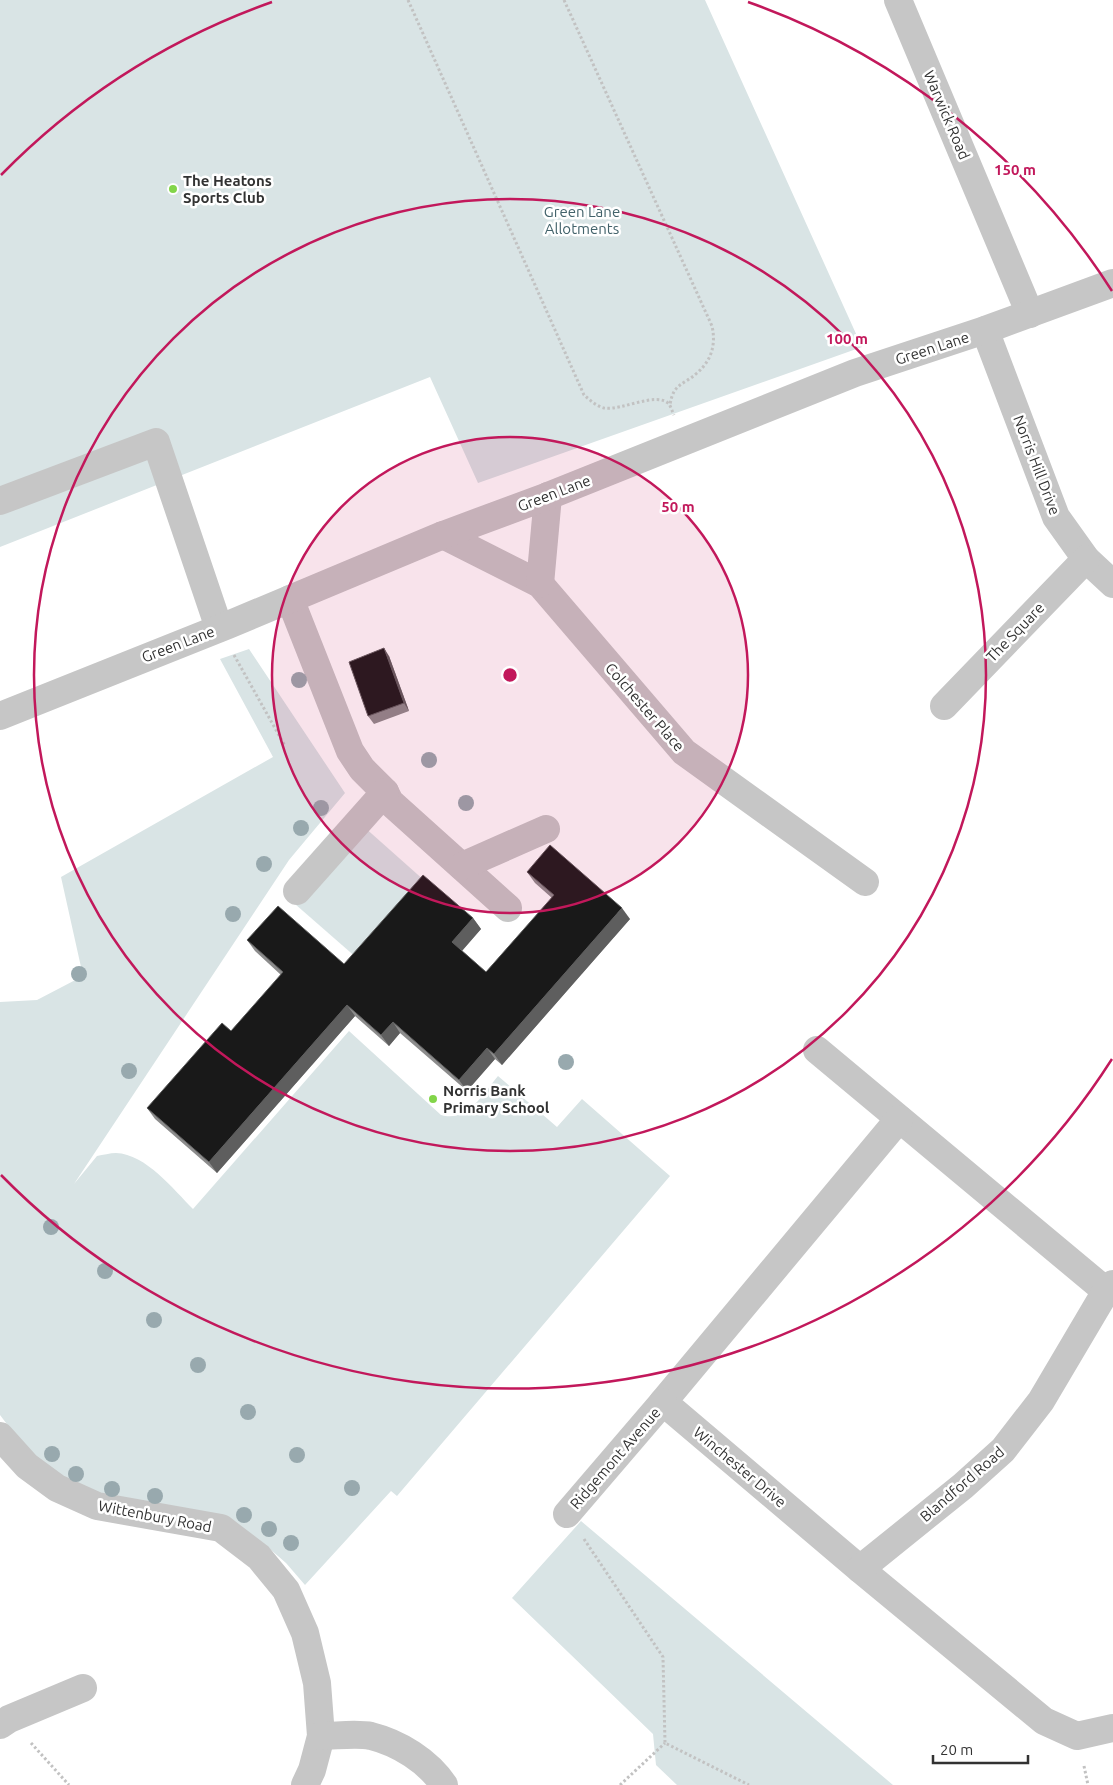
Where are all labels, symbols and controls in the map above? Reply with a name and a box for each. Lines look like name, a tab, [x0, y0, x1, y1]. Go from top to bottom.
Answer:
street label: Warwick Road	[921, 68, 973, 162]
text: 150 m	[994, 161, 1036, 178]
place label: The Heatons Sports Club	[183, 172, 272, 206]
marker: The Heatons Sports Club	[167, 183, 179, 195]
park label: Green Lane Allotments	[544, 203, 620, 237]
street label: Green Lane	[893, 328, 971, 368]
text: 100 m	[826, 330, 868, 347]
street label: Norris Hill Drive	[1010, 413, 1064, 517]
street label: Green Lane	[515, 471, 593, 515]
text: 50 m	[661, 498, 695, 515]
street label: The Square	[983, 599, 1047, 665]
street label: Green Lane	[139, 622, 217, 666]
street label: Colchester Place	[602, 659, 688, 755]
centre of rings	[501, 666, 519, 684]
place label: Norris Bank Primary School	[443, 1082, 550, 1116]
marker: Norris Bank Primary School	[427, 1093, 439, 1105]
street label: Ridgemont Avenue	[566, 1404, 664, 1512]
street label: Winchester Drive	[690, 1423, 790, 1511]
street label: Blandford Road	[917, 1443, 1007, 1525]
street label: Wittenbury Road	[97, 1497, 213, 1535]
scale bar	[933, 1732, 1028, 1764]
text: 20 m	[940, 1741, 973, 1758]

